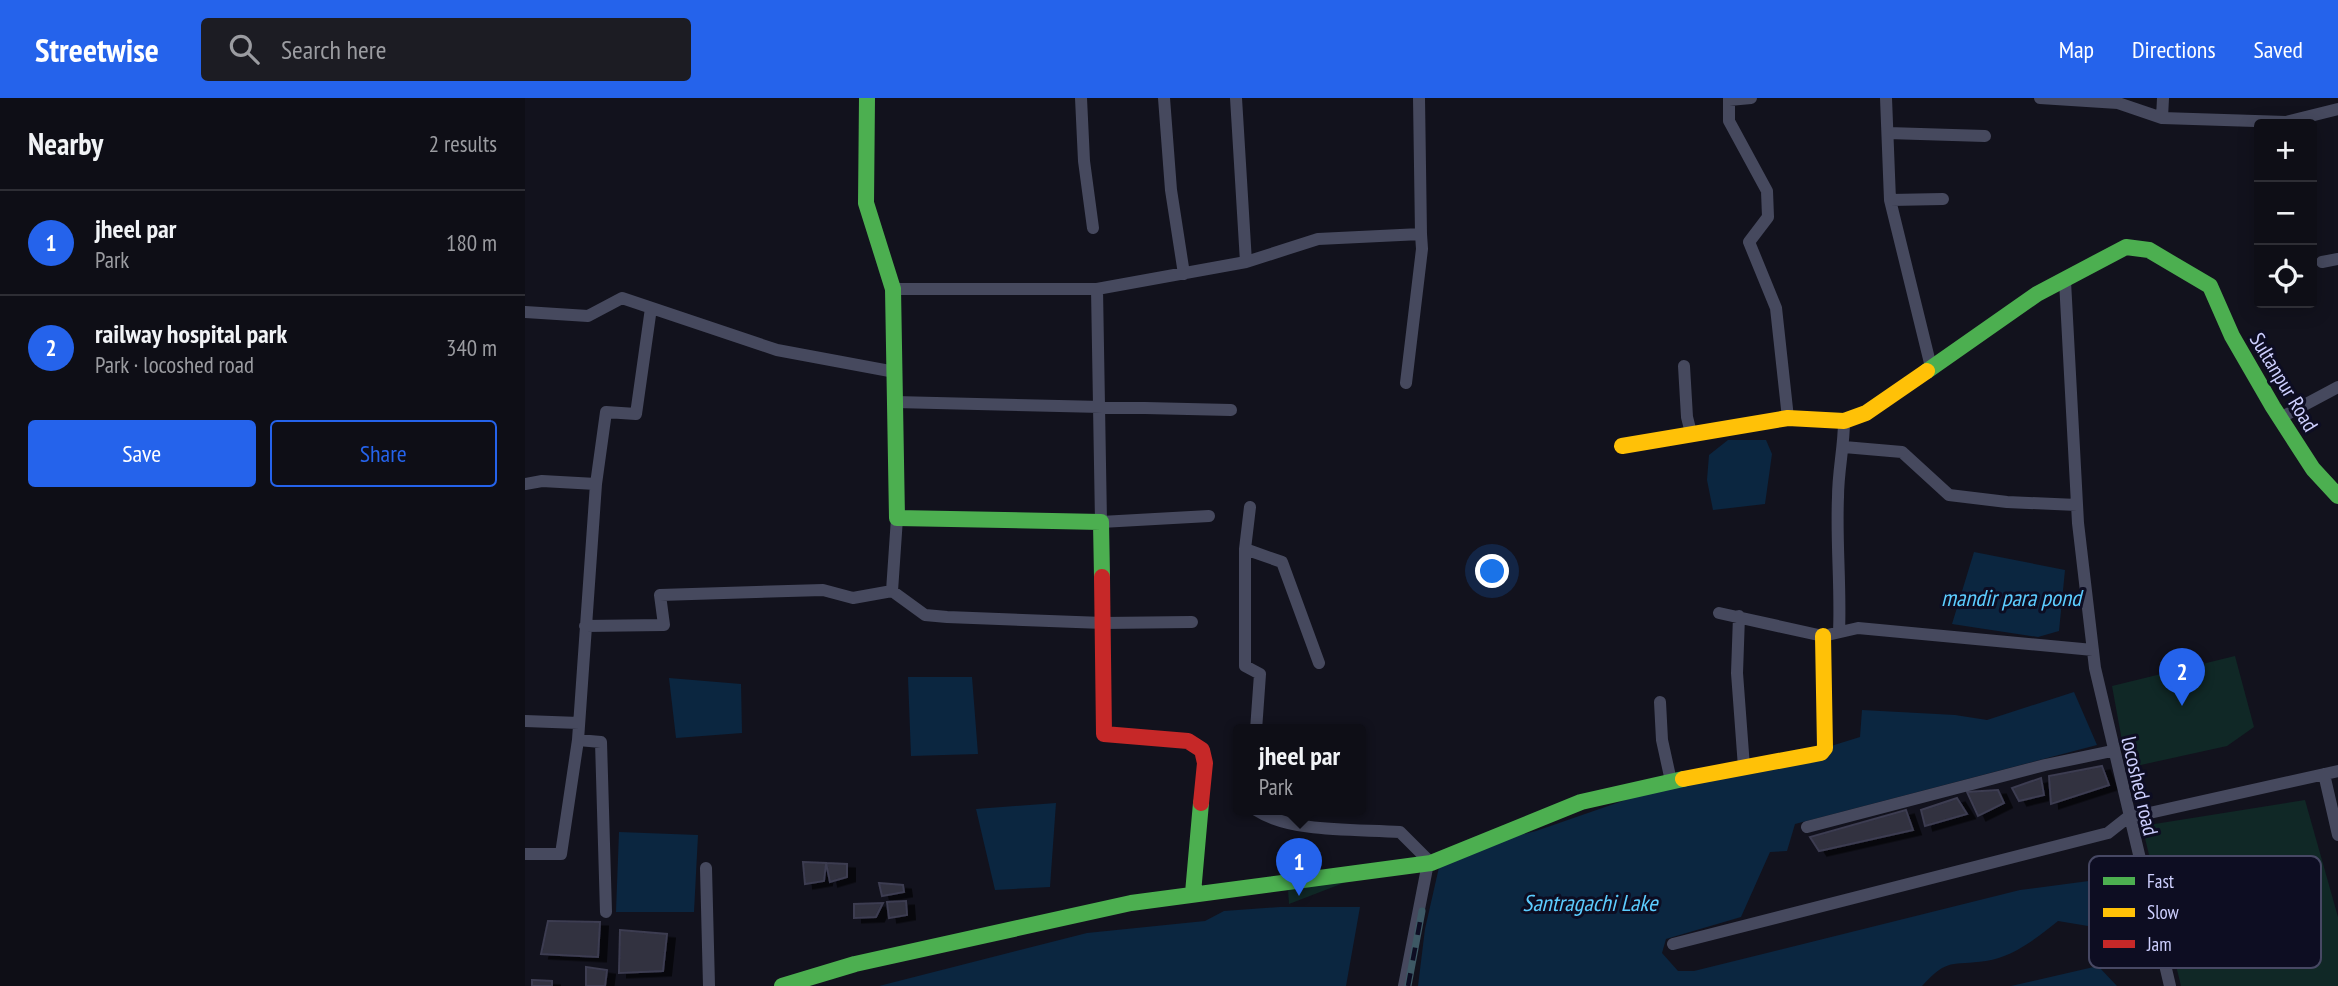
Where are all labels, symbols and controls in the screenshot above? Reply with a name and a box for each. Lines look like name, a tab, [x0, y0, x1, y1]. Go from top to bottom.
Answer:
search box	[201, 18, 691, 81]
text: Streetwise	[35, 28, 159, 71]
icon: search	[225, 30, 263, 68]
text: Search here	[281, 33, 387, 66]
text: Map	[2059, 34, 2094, 65]
text: Directions	[2132, 34, 2216, 65]
text: Saved	[2254, 34, 2303, 65]
map controls	[2254, 119, 2317, 308]
button: +	[2254, 119, 2317, 182]
text: Nearby	[28, 124, 103, 163]
text: 2 results	[429, 129, 497, 158]
button: −	[2254, 182, 2317, 245]
text: jheel par	[95, 212, 176, 245]
text: 1	[46, 228, 57, 257]
text: 180 m	[446, 228, 497, 257]
text: Park	[95, 245, 129, 274]
button: locate	[2254, 245, 2317, 308]
text: railway hospital park	[95, 317, 287, 350]
street label: Sultanpur Road	[2244, 328, 2324, 436]
text: 2	[46, 333, 57, 362]
text: 340 m	[446, 333, 497, 362]
text: Park · locoshed road	[95, 350, 254, 379]
button: Save	[28, 420, 256, 487]
button: Share	[270, 420, 497, 487]
your location	[1475, 554, 1509, 588]
water label: mandir para pond	[1941, 583, 2084, 612]
pin: 2	[2159, 648, 2205, 706]
popup	[1233, 724, 1366, 815]
street label: locoshed road	[2115, 734, 2165, 838]
text: jheel par	[1259, 739, 1340, 772]
text: Park	[1259, 772, 1293, 801]
pin: 1	[1276, 838, 1322, 896]
legend	[2089, 856, 2321, 968]
text: Fast	[2147, 869, 2175, 893]
water label: Santragachi Lake	[1523, 888, 1659, 917]
text: Slow	[2147, 900, 2180, 924]
text: Jam	[2146, 932, 2172, 956]

